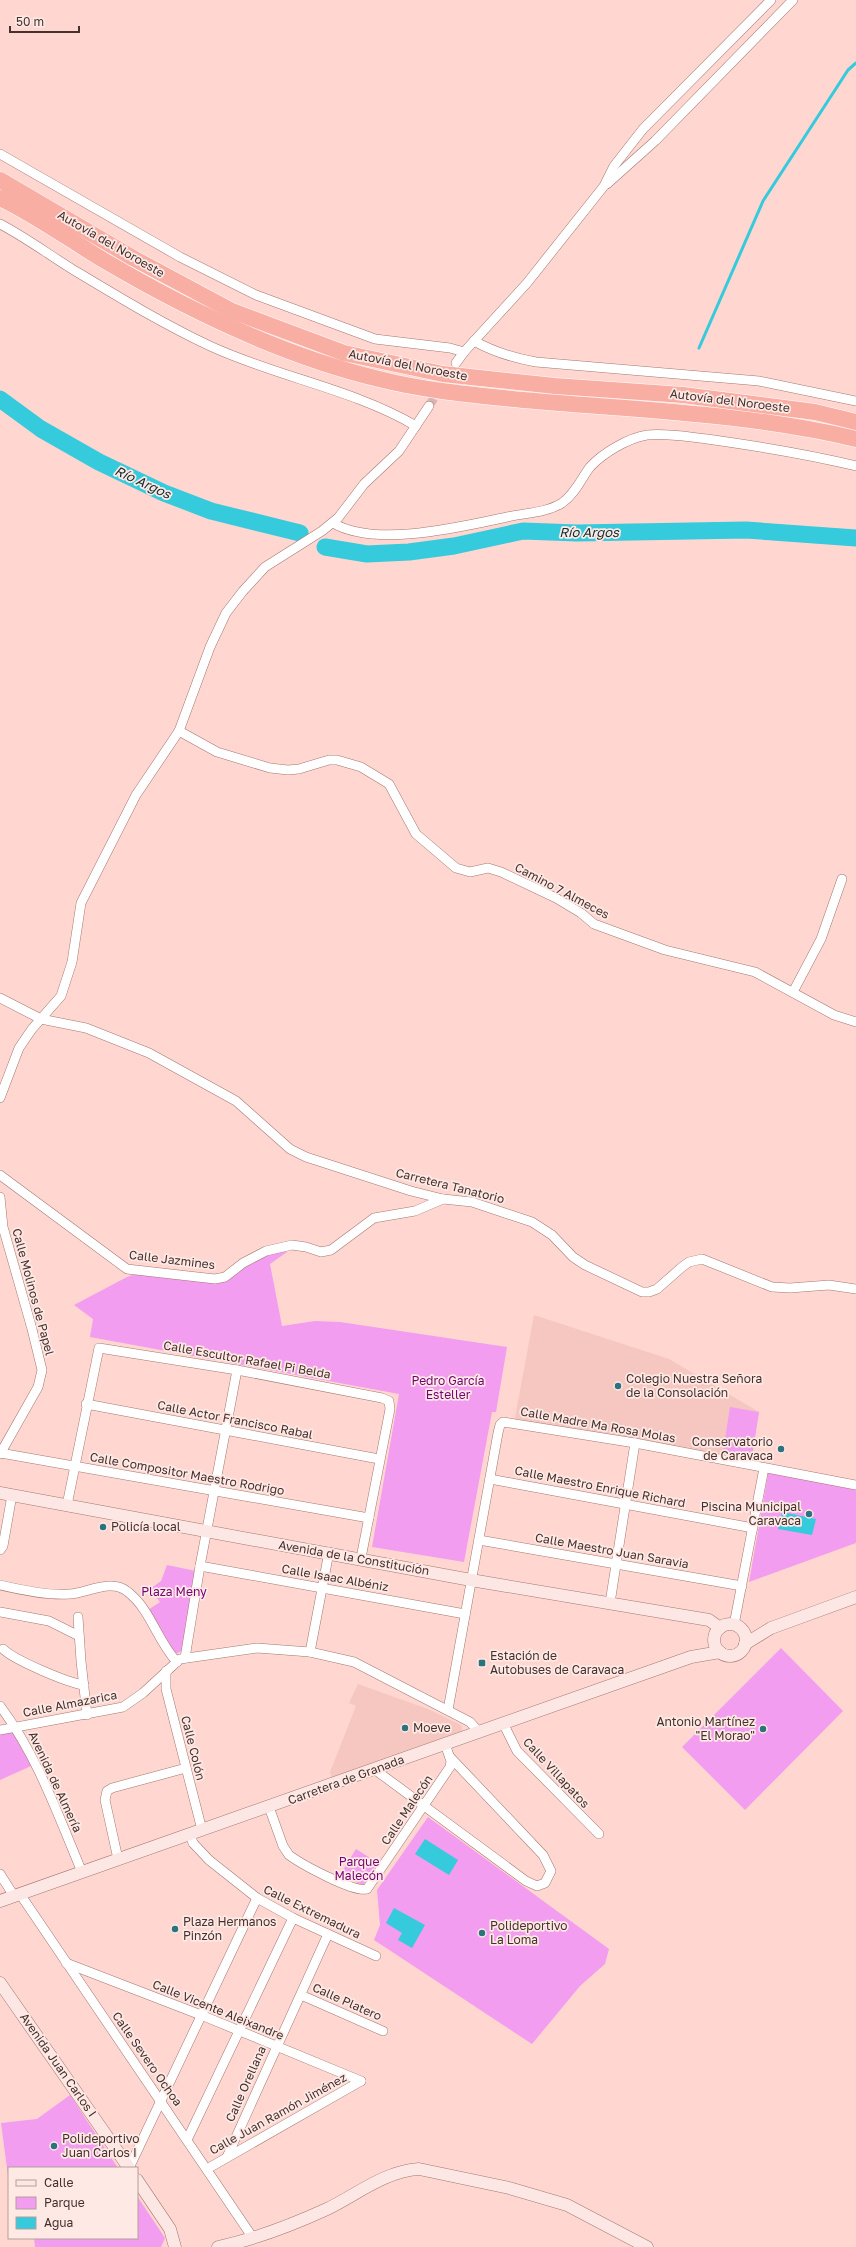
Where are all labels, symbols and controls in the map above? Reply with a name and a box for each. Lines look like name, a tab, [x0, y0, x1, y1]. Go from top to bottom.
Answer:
scale bar	[10, 8, 79, 34]
text: 50 m	[16, 14, 44, 29]
street label: Autovía del Noroeste	[55, 207, 167, 280]
street label: Autovía del Noroeste	[347, 346, 469, 383]
street label: Autovía del Noroeste	[669, 386, 791, 415]
water label: Río Argos	[113, 462, 174, 502]
water label: Río Argos	[559, 524, 620, 540]
street label: Camino 7 Almeces	[512, 859, 612, 922]
street label: Carretera Tanatorio	[394, 1165, 506, 1206]
street label: Calle Molinos de Papel	[9, 1227, 58, 1357]
street label: Calle Jazmines	[128, 1247, 216, 1272]
street label: Calle Escultor Rafael Pi Belda	[162, 1337, 332, 1382]
place label: Colegio Nuestra Señora de la Consolación	[626, 1371, 762, 1400]
park label: Pedro García Esteller	[411, 1373, 485, 1402]
marker: Colegio Nuestra Señora de la Consolación	[613, 1381, 623, 1391]
street label: Calle Actor Francisco Rabal	[156, 1397, 314, 1442]
street label: Calle Madre Mª Rosa Molas	[519, 1403, 677, 1446]
place label: Conservatorio de Caravaca	[692, 1434, 773, 1463]
marker: Conservatorio de Caravaca	[776, 1444, 786, 1454]
street label: Calle Compositor Maestro Rodrigo	[89, 1449, 286, 1498]
street label: Calle Maestro Enrique Richard	[513, 1463, 687, 1510]
place label: Piscina Municipal Caravaca	[701, 1499, 801, 1528]
marker: Piscina Municipal Caravaca	[804, 1509, 814, 1519]
place label: Policía local	[111, 1519, 181, 1534]
marker: Policía local	[98, 1522, 108, 1532]
street label: Calle Maestro Juan Saravia	[534, 1530, 690, 1571]
street label: Avenida de la Constitución	[277, 1537, 431, 1578]
street label: Calle Isaac Albéniz	[280, 1561, 390, 1594]
park label: Plaza Meny	[141, 1584, 207, 1599]
place label: Estación de Autobuses de Caravaca	[490, 1648, 624, 1677]
marker: Estación de Autobuses de Caravaca	[477, 1658, 487, 1668]
street label: Calle Almazarica	[22, 1687, 118, 1720]
street label: Calle Colón	[178, 1714, 209, 1782]
place label: Antonio Martínez "El Morao"	[656, 1714, 755, 1743]
place label: Moeve	[413, 1720, 451, 1735]
marker: Moeve	[400, 1723, 410, 1733]
marker: Antonio Martínez "El Morao"	[758, 1724, 768, 1734]
street label: Avenida de Almería	[25, 1729, 85, 1835]
street label: Calle Villapatos	[520, 1734, 593, 1811]
street label: Carretera de Granada	[286, 1751, 406, 1808]
street label: Calle Malecón	[378, 1772, 436, 1848]
park label: Parque Malecón	[335, 1854, 383, 1883]
street label: Calle Extremadura	[261, 1882, 363, 1942]
place label: Plaza Hermanos Pinzón	[183, 1914, 276, 1943]
place label: Polideportivo La Loma	[490, 1918, 568, 1947]
marker: Plaza Hermanos Pinzón	[170, 1924, 180, 1934]
marker: Polideportivo La Loma	[477, 1928, 487, 1938]
street label: Calle Vicente Aleixandre	[150, 1976, 286, 2043]
street label: Calle Platero	[310, 1980, 384, 2024]
street label: Calle Severo Ochoa	[109, 2009, 186, 2109]
street label: Avenida Juan Carlos I	[17, 2010, 100, 2120]
street label: Calle Orellana	[222, 2044, 269, 2124]
street label: Calle Juan Ramón Jiménez	[207, 2070, 349, 2158]
place label: Polideportivo Juan Carlos I	[62, 2131, 140, 2160]
marker: Polideportivo Juan Carlos I	[49, 2141, 59, 2151]
legend	[8, 2167, 138, 2239]
text: Calle	[44, 2175, 74, 2190]
text: Parque	[44, 2195, 85, 2210]
text: Agua	[44, 2215, 73, 2230]

